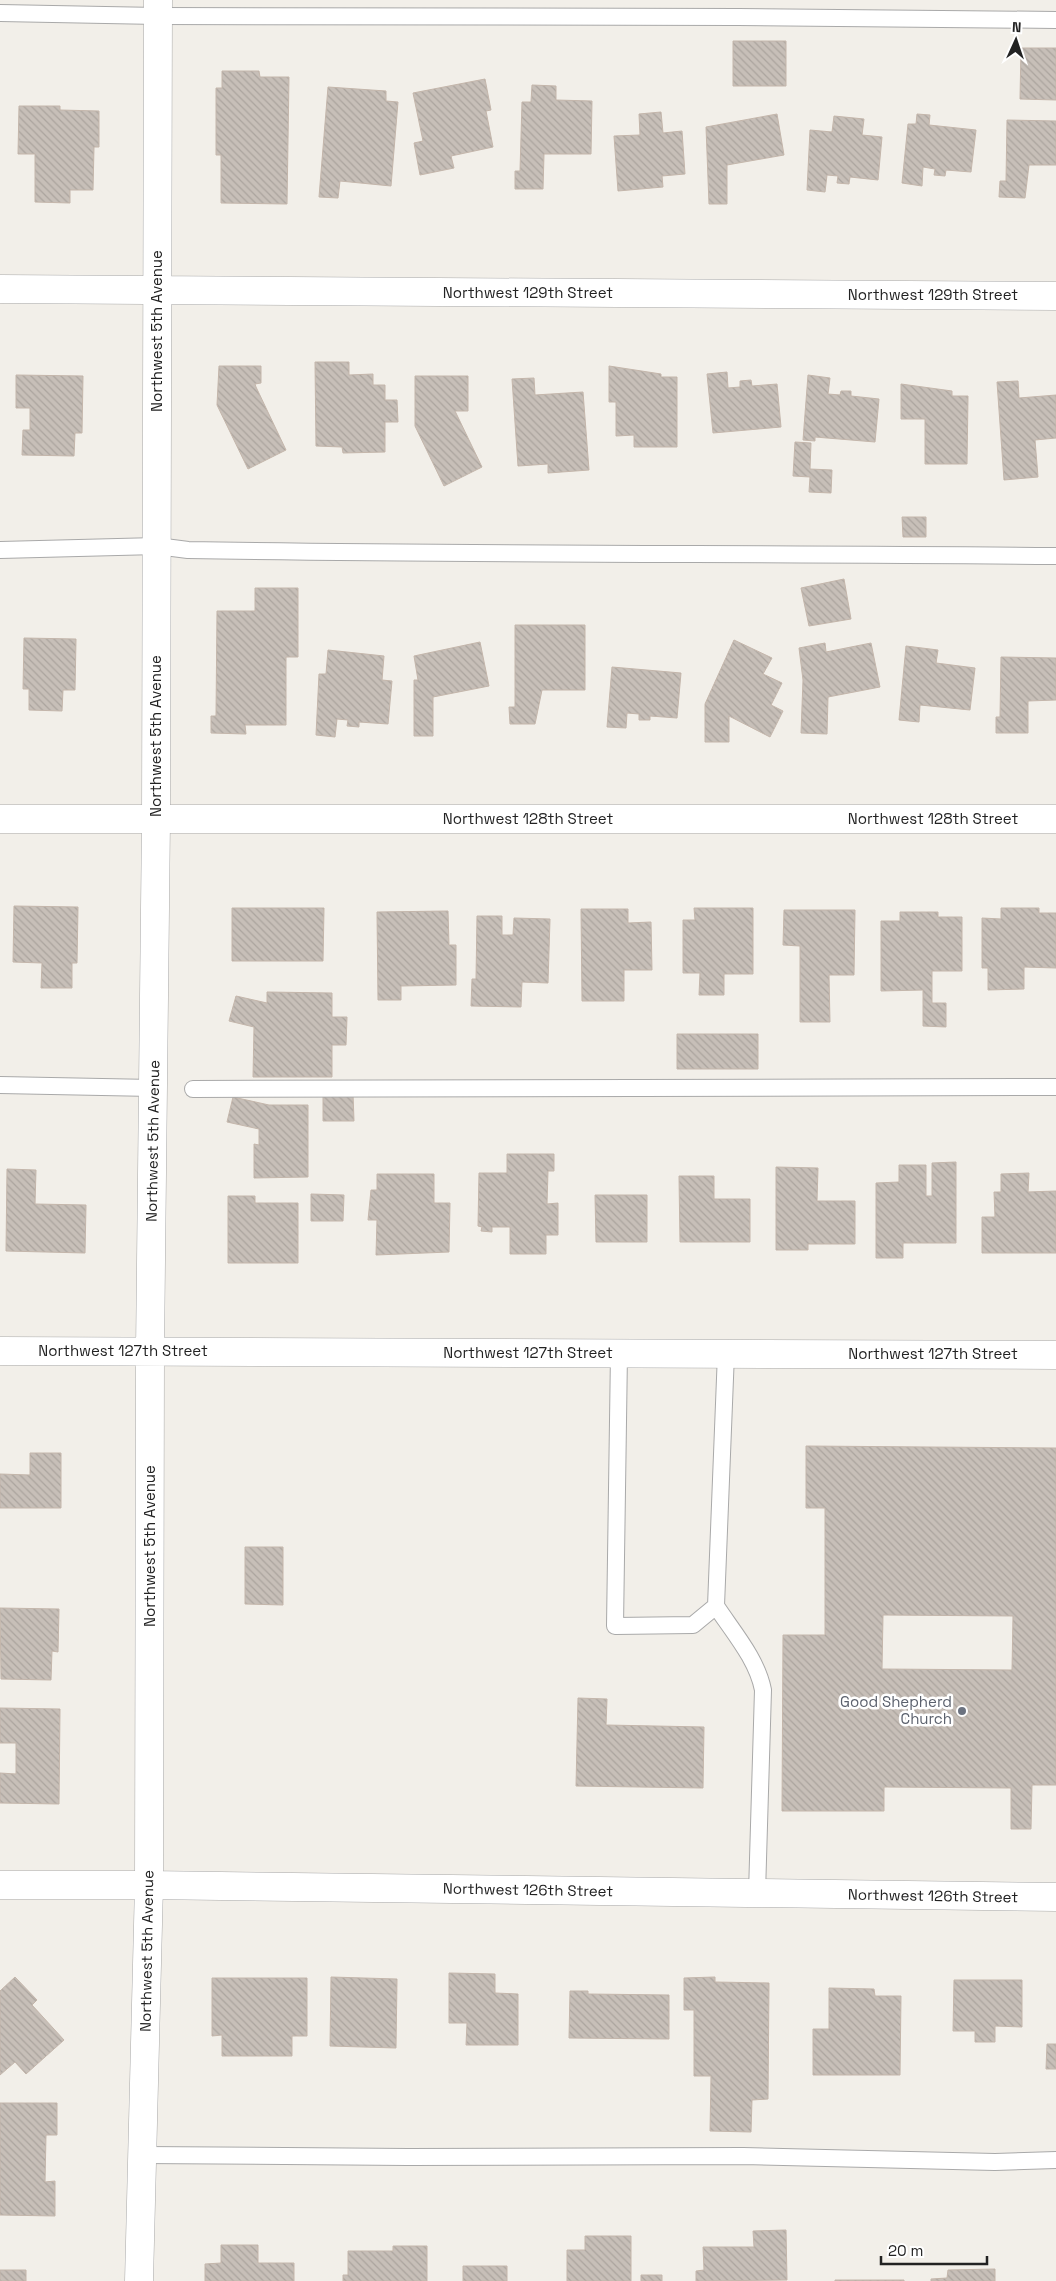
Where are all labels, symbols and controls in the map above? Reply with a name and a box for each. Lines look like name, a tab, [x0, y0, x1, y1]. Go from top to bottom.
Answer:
north arrow	[991, 15, 1041, 65]
text: N	[1012, 18, 1022, 36]
street label: Northwest 5th Avenue	[147, 250, 166, 412]
street label: Northwest 129th Street	[443, 283, 613, 302]
street label: Northwest 129th Street	[848, 285, 1018, 304]
street label: Northwest 5th Avenue	[146, 655, 165, 817]
street label: Northwest 128th Street	[443, 809, 613, 828]
street label: Northwest 128th Street	[848, 809, 1018, 828]
street label: Northwest 5th Avenue	[142, 1060, 163, 1222]
street label: Northwest 127th Street	[38, 1341, 208, 1360]
street label: Northwest 127th Street	[443, 1343, 613, 1362]
street label: Northwest 127th Street	[848, 1344, 1018, 1363]
street label: Northwest 5th Avenue	[140, 1465, 159, 1627]
place label: Good Shepherd Church	[840, 1692, 952, 1728]
marker: Good Shepherd Church	[956, 1705, 968, 1717]
street label: Northwest 5th Avenue	[136, 1870, 157, 2032]
street label: Northwest 126th Street	[443, 1879, 613, 1900]
street label: Northwest 126th Street	[848, 1885, 1018, 1906]
scale bar	[881, 2234, 987, 2266]
text: 20 m	[888, 2241, 923, 2260]

